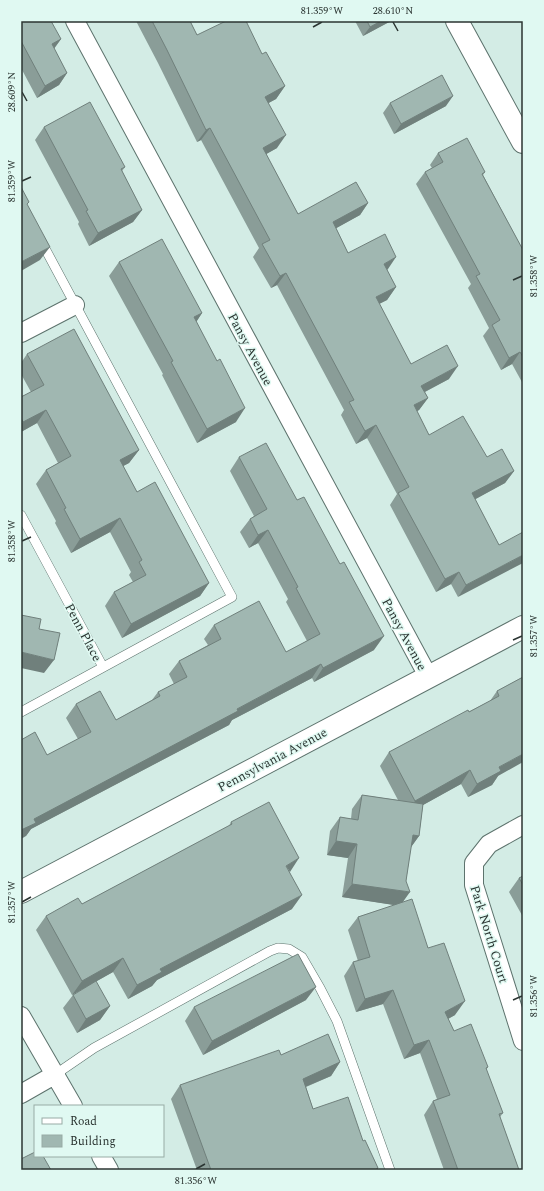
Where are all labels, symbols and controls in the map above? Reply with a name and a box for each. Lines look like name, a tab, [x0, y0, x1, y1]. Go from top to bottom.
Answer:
text: 81.359°W	[301, 3, 343, 19]
text: 28.610°N	[373, 3, 413, 19]
text: 28.609°N	[4, 72, 20, 112]
text: 81.359°W	[4, 160, 20, 202]
text: 81.358°W	[526, 255, 542, 297]
street label: Pansy Avenue	[223, 309, 278, 389]
text: 81.358°W	[4, 520, 20, 562]
street label: Pansy Avenue	[377, 594, 432, 674]
street label: Penn Place	[59, 600, 107, 665]
text: 81.357°W	[526, 615, 542, 657]
street label: Pennsylvania Avenue	[214, 722, 331, 797]
text: 81.357°W	[4, 881, 20, 923]
street label: Park North Court	[465, 883, 514, 986]
text: 81.356°W	[526, 975, 542, 1017]
legend	[34, 1105, 164, 1157]
text: Road	[70, 1112, 97, 1131]
text: Building	[70, 1132, 116, 1151]
text: 81.356°W	[175, 1173, 217, 1189]

